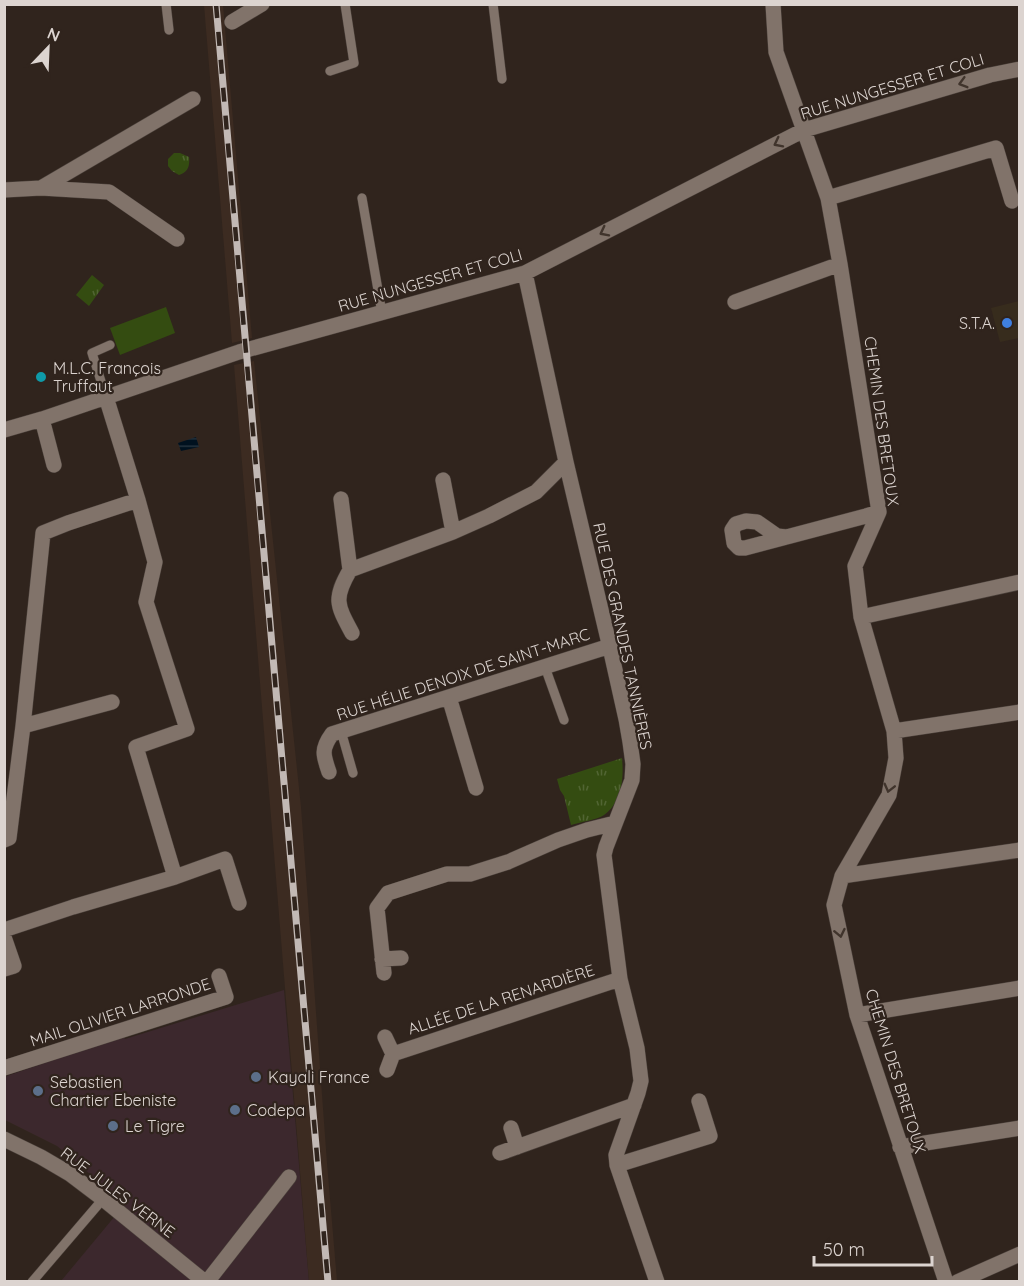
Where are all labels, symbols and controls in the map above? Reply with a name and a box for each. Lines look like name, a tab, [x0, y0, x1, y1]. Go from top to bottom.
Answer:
north arrow	[18, 18, 78, 78]
text: N	[45, 23, 63, 46]
street label: RUE NUNGESSER ET COLI	[798, 49, 986, 123]
one-way arrow	[958, 76, 969, 88]
one-way arrow	[773, 136, 784, 148]
one-way arrow	[600, 225, 611, 236]
street label: RUE NUNGESSER ET COLI	[335, 244, 525, 316]
place label: S.T.A.	[959, 313, 995, 333]
marker: S.T.A.	[1000, 316, 1014, 330]
street label: CHEMIN DES BRETOUX	[860, 335, 904, 507]
place label: M.L.C. François Truffaut	[53, 358, 161, 396]
marker: M.L.C. François Truffaut	[34, 370, 48, 384]
street label: RUE DES GRANDES TANNIÈRES	[589, 521, 657, 751]
street label: RUE HÉLIE DENOIX DE SAINT-MARC	[334, 624, 592, 724]
one-way arrow	[884, 783, 897, 793]
one-way arrow	[832, 928, 845, 938]
street label: ALLÉE DE LA RENARDIÈRE	[405, 959, 597, 1039]
street label: MAIL OLIVIER LARRONDE	[27, 973, 213, 1051]
street label: CHEMIN DES BRETOUX	[861, 986, 931, 1156]
place label: Kayali France	[268, 1067, 370, 1087]
marker: Kayali France	[249, 1070, 263, 1084]
place label: Sebastien Chartier Ebeniste	[50, 1072, 176, 1110]
marker: Sebastien Chartier Ebeniste	[31, 1084, 45, 1098]
place label: Codepa	[247, 1100, 305, 1120]
marker: Codepa	[228, 1103, 242, 1117]
place label: Le Tigre	[125, 1116, 185, 1136]
marker: Le Tigre	[106, 1119, 120, 1133]
street label: RUE JULES VERNE	[57, 1142, 179, 1242]
scale bar	[814, 1229, 932, 1267]
text: 50 m	[823, 1238, 865, 1261]

